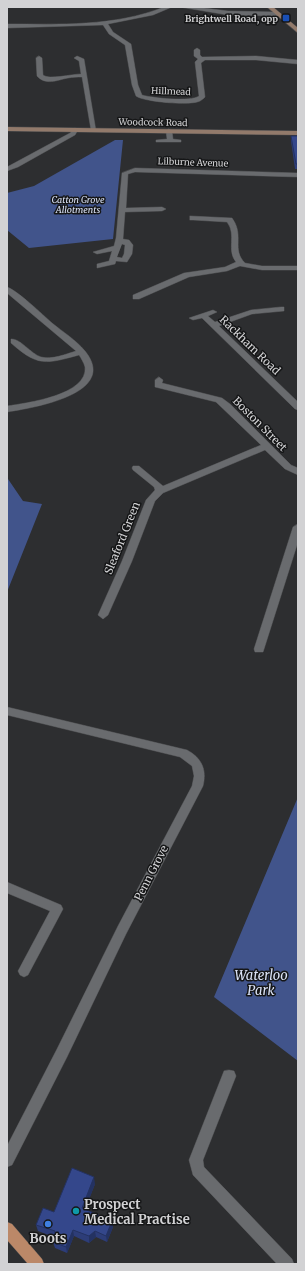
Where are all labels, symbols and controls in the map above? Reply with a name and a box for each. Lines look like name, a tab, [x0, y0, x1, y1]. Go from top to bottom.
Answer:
place label: Brightwell Road, opp	[185, 13, 278, 25]
marker: Brightwell Road, opp	[281, 13, 291, 23]
street label: Hillmead	[151, 85, 192, 97]
street label: Woodcock Road	[117, 116, 188, 128]
street label: Lilburne Avenue	[158, 155, 229, 169]
park label: Catton Grove Allotments	[51, 194, 105, 215]
street label: Rackham Road	[217, 312, 284, 378]
street label: Boston Street	[230, 394, 291, 455]
street label: Sleaford Green	[101, 499, 143, 576]
street label: Penn Grove	[131, 843, 171, 903]
park label: Waterloo Park	[234, 967, 288, 999]
place label: Prospect Medical Practise	[84, 1196, 190, 1228]
marker: Prospect Medical Practise	[71, 1206, 81, 1216]
marker: Boots	[43, 1219, 53, 1229]
place label: Boots	[29, 1230, 67, 1247]

